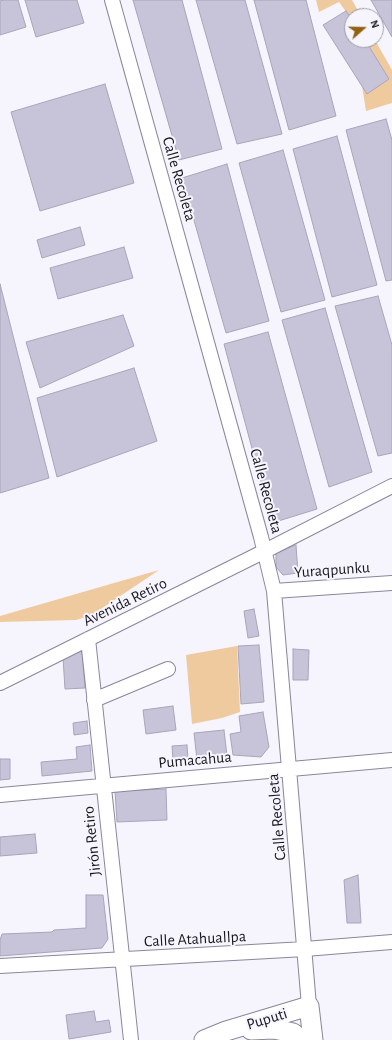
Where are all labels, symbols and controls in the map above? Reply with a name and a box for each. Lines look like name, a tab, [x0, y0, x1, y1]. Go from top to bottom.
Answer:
north arrow	[344, 8, 384, 48]
text: N	[368, 19, 381, 30]
street label: Calle Recoleta	[158, 134, 200, 224]
street label: Calle Recoleta	[245, 446, 287, 536]
street label: Yuraqpunku	[294, 558, 370, 582]
street label: Avenida Retiro	[80, 573, 170, 631]
street label: Pumacahua	[158, 747, 232, 773]
street label: Calle Recoleta	[264, 773, 290, 861]
street label: Jirón Retiro	[79, 805, 105, 877]
street label: Calle Atahuallpa	[143, 927, 247, 951]
street label: Puputi	[244, 1004, 290, 1034]

